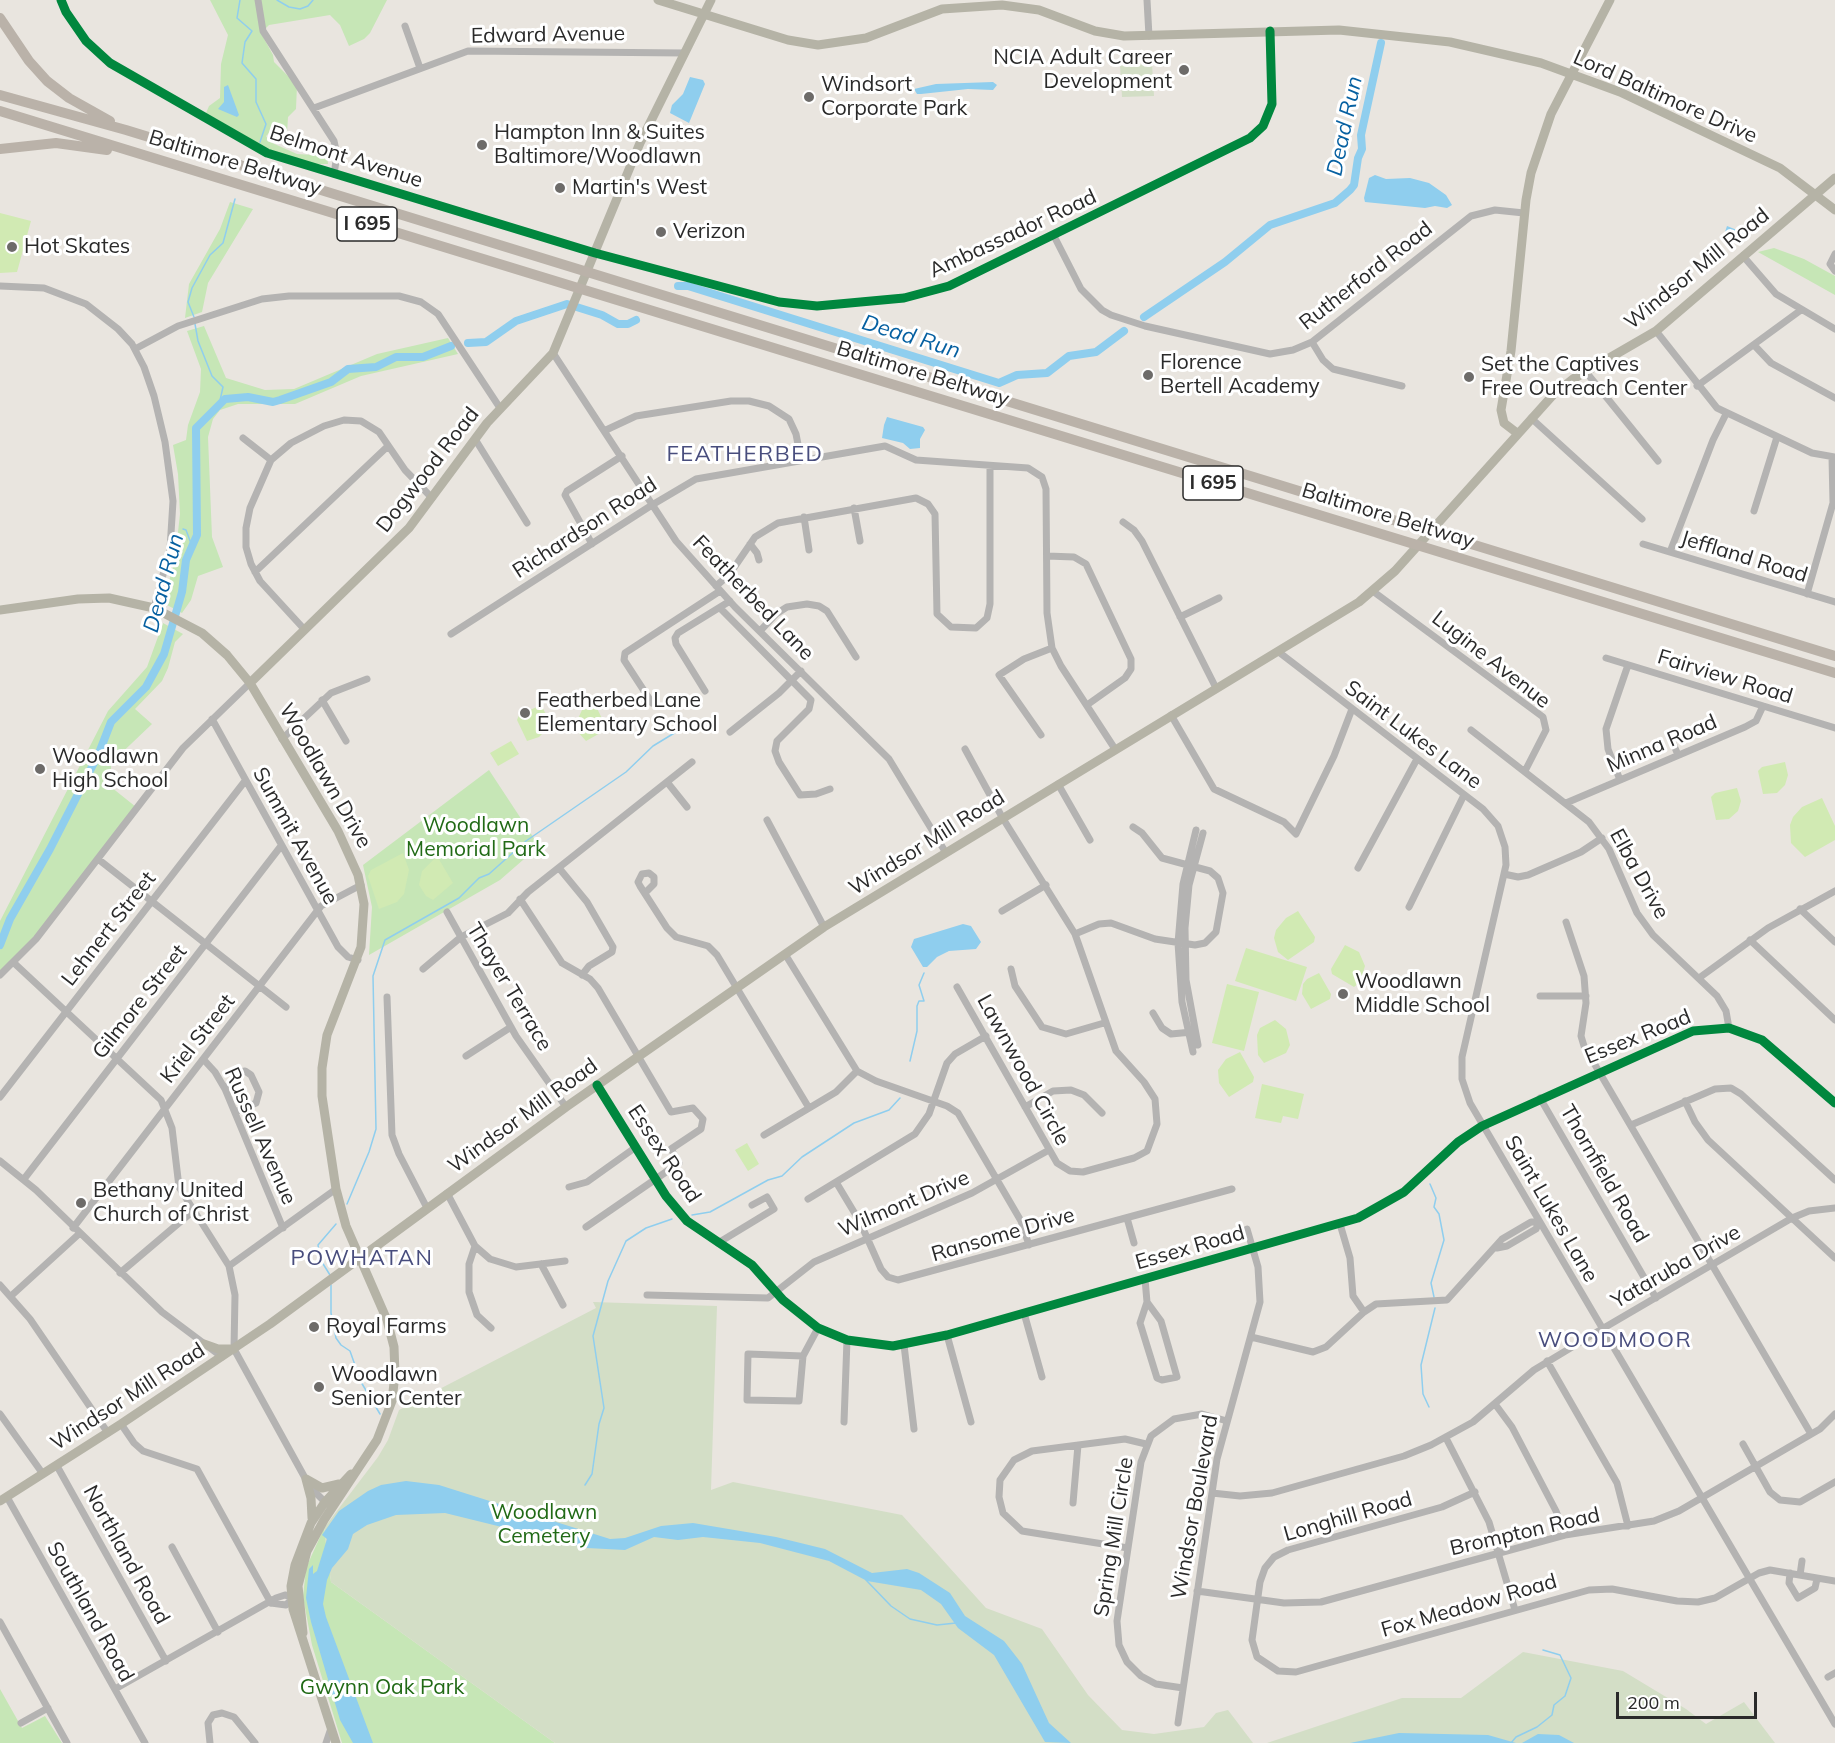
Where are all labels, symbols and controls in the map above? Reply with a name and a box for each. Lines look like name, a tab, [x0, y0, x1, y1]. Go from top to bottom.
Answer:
street label: Edward Avenue	[471, 21, 625, 49]
place label: NCIA Adult Career Development	[993, 45, 1172, 95]
street label: Lord Baltimore Drive	[1569, 45, 1761, 149]
marker: NCIA Adult Career Development	[1177, 63, 1191, 77]
place label: Windsort Corporate Park	[821, 72, 967, 122]
water label: Dead Run	[1322, 74, 1368, 178]
marker: Windsort Corporate Park	[802, 90, 816, 104]
street label: Belmont Avenue	[266, 120, 426, 194]
place label: Hampton Inn & Suites Baltimore/Woodlawn	[494, 120, 705, 170]
street label: Baltimore Beltway	[146, 125, 324, 201]
marker: Hampton Inn & Suites Baltimore/Woodlawn	[475, 138, 489, 152]
place label: Martin's West	[572, 175, 707, 201]
marker: Martin's West	[553, 181, 567, 195]
street label: Ambassador Road	[925, 184, 1101, 284]
street label: Windsor Mill Road	[1620, 203, 1774, 335]
road number: I 695	[337, 207, 397, 241]
street label: Rutherford Road	[1295, 216, 1437, 336]
place label: Verizon	[673, 219, 745, 245]
marker: Verizon	[654, 225, 668, 239]
place label: Hot Skates	[24, 234, 130, 260]
marker: Hot Skates	[5, 240, 19, 254]
water label: Dead Run	[859, 310, 963, 364]
street label: Baltimore Beltway	[834, 336, 1012, 412]
place label: Florence Bertell Academy	[1160, 350, 1320, 400]
place label: Set the Captives Free Outreach Center	[1481, 352, 1687, 402]
marker: Florence Bertell Academy	[1141, 368, 1155, 382]
marker: Set the Captives Free Outreach Center	[1462, 370, 1476, 384]
street label: Dogwood Road	[371, 402, 485, 538]
district label: FEATHERBED	[666, 441, 824, 467]
road number: I 695	[1183, 466, 1243, 500]
street label: Richardson Road	[508, 472, 662, 584]
street label: Baltimore Beltway	[1299, 478, 1477, 554]
street label: Jeffland Road	[1677, 526, 1811, 588]
street label: Featherbed Lane	[687, 530, 819, 666]
water label: Dead Run	[138, 531, 190, 635]
street label: Lugine Avenue	[1427, 606, 1555, 714]
street label: Fairview Road	[1654, 645, 1796, 709]
street label: Saint Lukes Lane	[1340, 675, 1486, 795]
place label: Featherbed Lane Elementary School	[537, 688, 718, 738]
street label: Woodlawn Drive	[273, 699, 377, 853]
marker: Featherbed Lane Elementary School	[518, 706, 532, 720]
street label: Minna Road	[1603, 710, 1721, 778]
place label: Woodlawn High School	[52, 744, 168, 794]
marker: Woodlawn High School	[33, 762, 47, 776]
street label: Summit Avenue	[247, 763, 343, 909]
street label: Windsor Mill Road	[845, 785, 1009, 901]
park label: Woodlawn Memorial Park	[406, 813, 546, 863]
street label: Elba Drive	[1604, 825, 1674, 923]
street label: Lehnert Street	[57, 867, 161, 991]
street label: Thayer Terrace	[461, 918, 557, 1056]
street label: Gilmore Street	[88, 940, 192, 1064]
place label: Woodlawn Middle School	[1355, 969, 1490, 1019]
marker: Woodlawn Middle School	[1336, 987, 1350, 1001]
street label: Kriel Street	[155, 990, 241, 1088]
street label: Lawnwood Circle	[971, 990, 1075, 1150]
street label: Essex Road	[1581, 1004, 1695, 1070]
street label: Windsor Mill Road	[443, 1053, 603, 1179]
street label: Russell Avenue	[218, 1063, 302, 1209]
street label: Essex Road	[622, 1100, 706, 1208]
street label: Thornfield Road	[1554, 1101, 1654, 1247]
street label: Saint Lukes Lane	[1499, 1131, 1603, 1287]
street label: Wilmont Drive	[835, 1165, 973, 1243]
place label: Bethany United Church of Christ	[93, 1178, 249, 1228]
marker: Bethany United Church of Christ	[74, 1196, 88, 1210]
street label: Ransome Drive	[928, 1203, 1078, 1267]
street label: Essex Road	[1132, 1220, 1248, 1276]
street label: Yataruba Drive	[1607, 1220, 1745, 1314]
district label: POWHATAN	[291, 1245, 433, 1271]
place label: Royal Farms	[326, 1314, 447, 1340]
marker: Royal Farms	[307, 1320, 321, 1334]
district label: WOODMOOR	[1538, 1327, 1692, 1353]
street label: Windsor Mill Road	[46, 1338, 210, 1456]
place label: Woodlawn Senior Center	[331, 1362, 462, 1412]
marker: Woodlawn Senior Center	[312, 1380, 326, 1394]
street label: Windsor Boulevard	[1166, 1413, 1224, 1601]
street label: Spring Mill Circle	[1089, 1456, 1139, 1618]
street label: Northland Road	[77, 1481, 175, 1629]
street label: Longhill Road	[1281, 1487, 1415, 1547]
park label: Woodlawn Cemetery	[491, 1500, 597, 1550]
street label: Brompton Road	[1448, 1502, 1602, 1562]
street label: Southland Road	[41, 1538, 139, 1686]
street label: Fox Meadow Road	[1378, 1569, 1560, 1643]
park label: Gwynn Oak Park	[300, 1675, 464, 1701]
scale bar	[1619, 1680, 1760, 1718]
text: 200 m	[1627, 1691, 1680, 1714]

